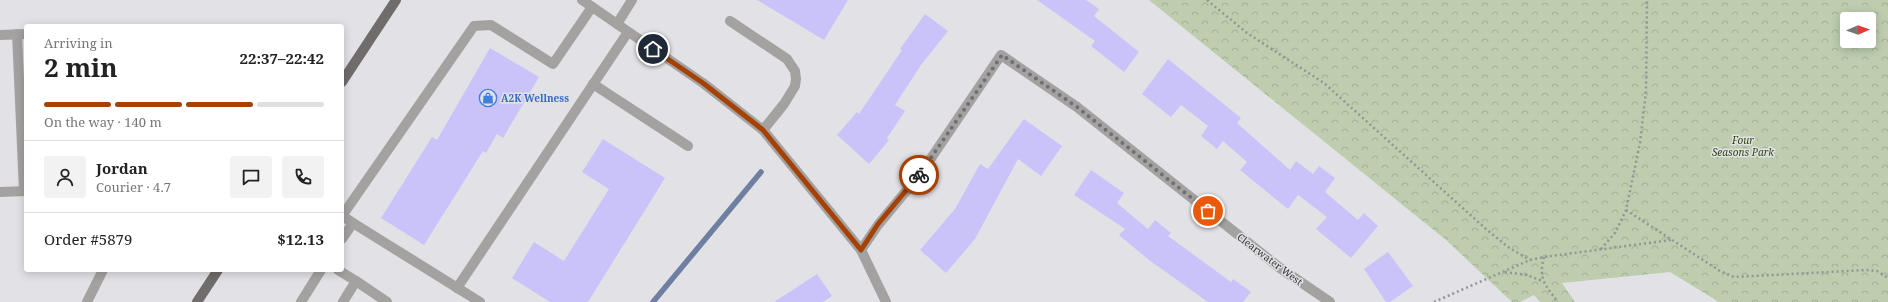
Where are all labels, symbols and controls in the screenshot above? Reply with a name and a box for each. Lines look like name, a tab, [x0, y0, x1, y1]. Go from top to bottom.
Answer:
north arrow	[1840, 12, 1876, 48]
map controls	[1840, 12, 1876, 48]
pin	[636, 32, 670, 66]
text: Arriving in	[44, 34, 113, 52]
icon: home	[642, 38, 664, 60]
text: 22:37–22:42	[240, 48, 324, 68]
text: 2 min	[44, 49, 118, 85]
shop icon: A2K Wellness	[478, 88, 498, 108]
place label: A2K Wellness	[501, 91, 569, 105]
text: On the way · 140 m	[44, 113, 162, 131]
park label: Four Seasons Park	[1712, 133, 1774, 159]
courier	[899, 155, 939, 195]
button: person	[44, 156, 86, 198]
button: chat	[230, 156, 272, 198]
button: phone	[282, 156, 324, 198]
text: Jordan	[96, 158, 148, 178]
icon: bike	[908, 164, 930, 186]
text: Courier · 4.7	[96, 178, 171, 196]
pin	[1191, 194, 1225, 228]
icon: bag	[1197, 200, 1219, 222]
text: Order #5879	[44, 229, 132, 249]
text: $12.13	[277, 229, 324, 249]
street label: Clearwater West	[1234, 230, 1306, 289]

